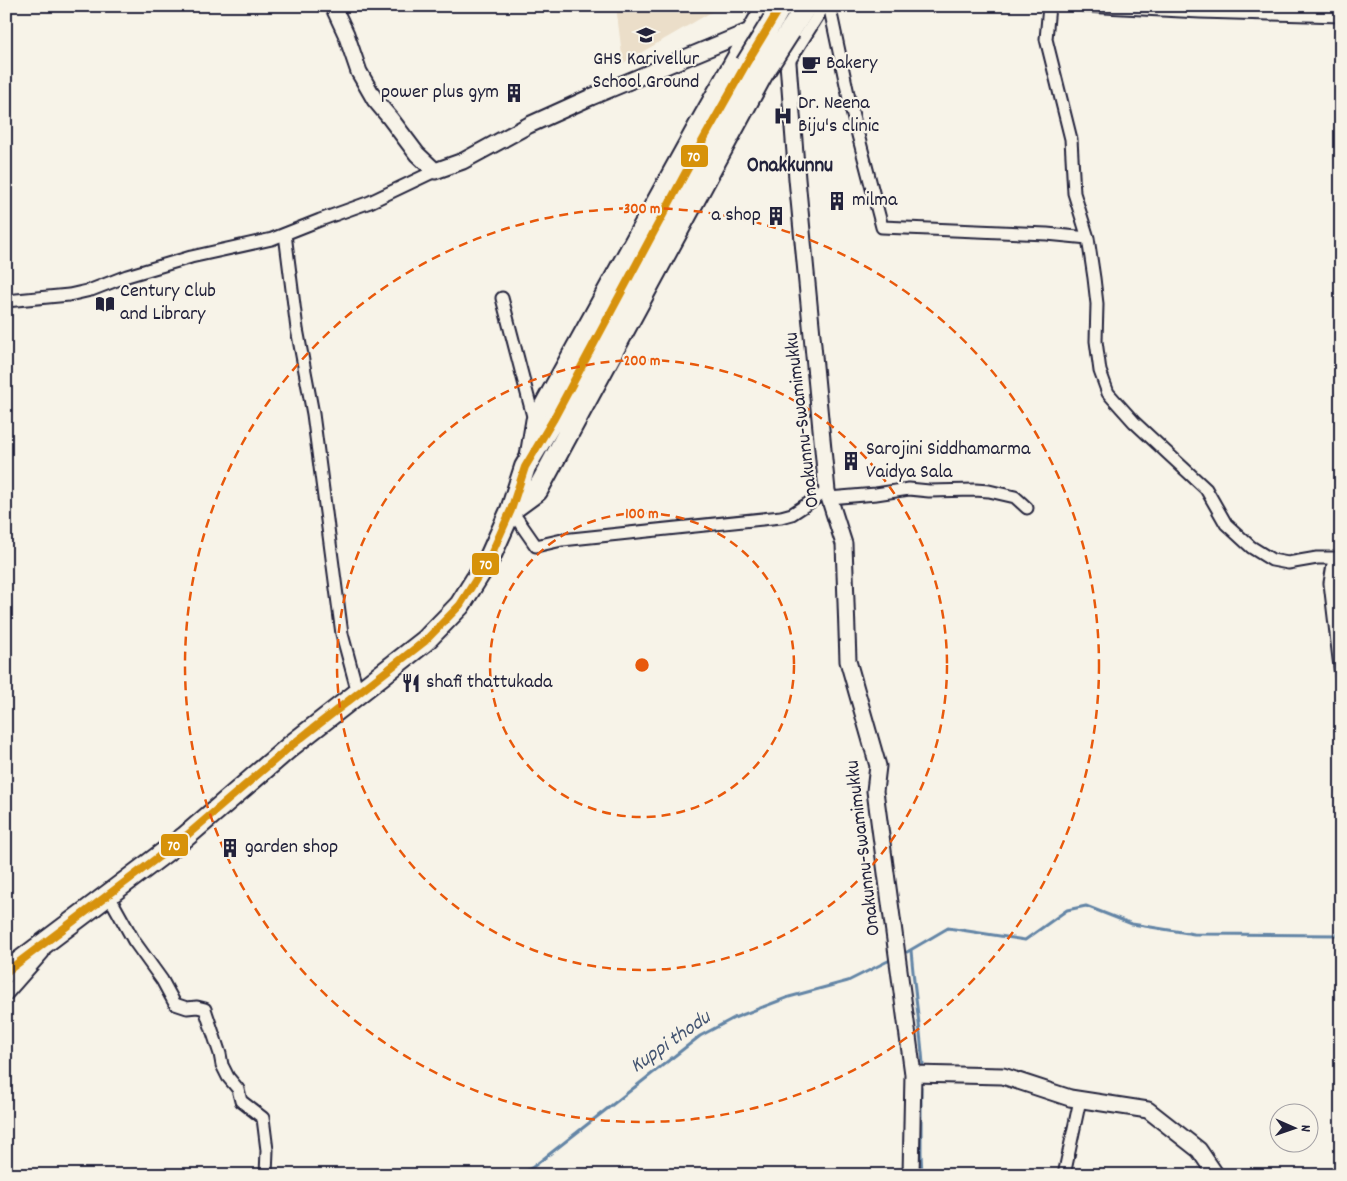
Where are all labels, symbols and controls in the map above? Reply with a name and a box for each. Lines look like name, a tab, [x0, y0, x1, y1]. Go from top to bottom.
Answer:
school or university icon: GHS Karivellur School Ground	[635, 24, 657, 46]
place label: GHS Karivellur School Ground	[593, 46, 700, 97]
place label: Bakery	[826, 50, 878, 78]
cafe icon: Bakery	[800, 53, 822, 75]
place label: power plus gym	[381, 79, 499, 107]
building icon: power plus gym	[503, 82, 525, 104]
place label: Dr. Neena Biju's clinic	[798, 90, 879, 141]
hospital icon: Dr. Neena Biju's clinic	[772, 105, 794, 127]
line badge: 70	[680, 144, 709, 168]
text: 70	[688, 148, 701, 168]
district label: Onakkunnu	[747, 152, 833, 182]
place label: milma	[852, 187, 898, 215]
building icon: milma	[826, 190, 848, 212]
text: 300 m	[624, 199, 660, 221]
place label: a shop	[711, 202, 761, 230]
building icon: a shop	[765, 205, 787, 227]
place label: Century Club and Library	[120, 278, 216, 329]
library icon: Century Club and Library	[94, 293, 116, 315]
street label: Onakunnu-Swamimukku	[778, 331, 828, 509]
text: 200 m	[624, 351, 660, 373]
place label: Sarojini Siddhamarma Vaidya Sala	[866, 436, 1031, 487]
building icon: Sarojini Siddhamarma Vaidya Sala	[840, 450, 862, 472]
text: 100 m	[625, 504, 659, 526]
line badge: 70	[471, 552, 500, 576]
text: 70	[480, 556, 493, 576]
centre of rings	[633, 656, 651, 674]
place label: shafi thattukada	[426, 669, 553, 697]
restaurant icon: shafi thattukada	[400, 672, 422, 694]
street label: Onakunnu-Swamimukku	[839, 759, 889, 937]
line badge: 70	[160, 833, 189, 857]
place label: garden shop	[245, 834, 338, 862]
text: 70	[168, 837, 181, 857]
building icon: garden shop	[219, 837, 241, 859]
water label: Kuppi thodu	[625, 1003, 719, 1082]
north arrow	[1270, 1104, 1320, 1154]
text: N	[1295, 1125, 1315, 1132]

